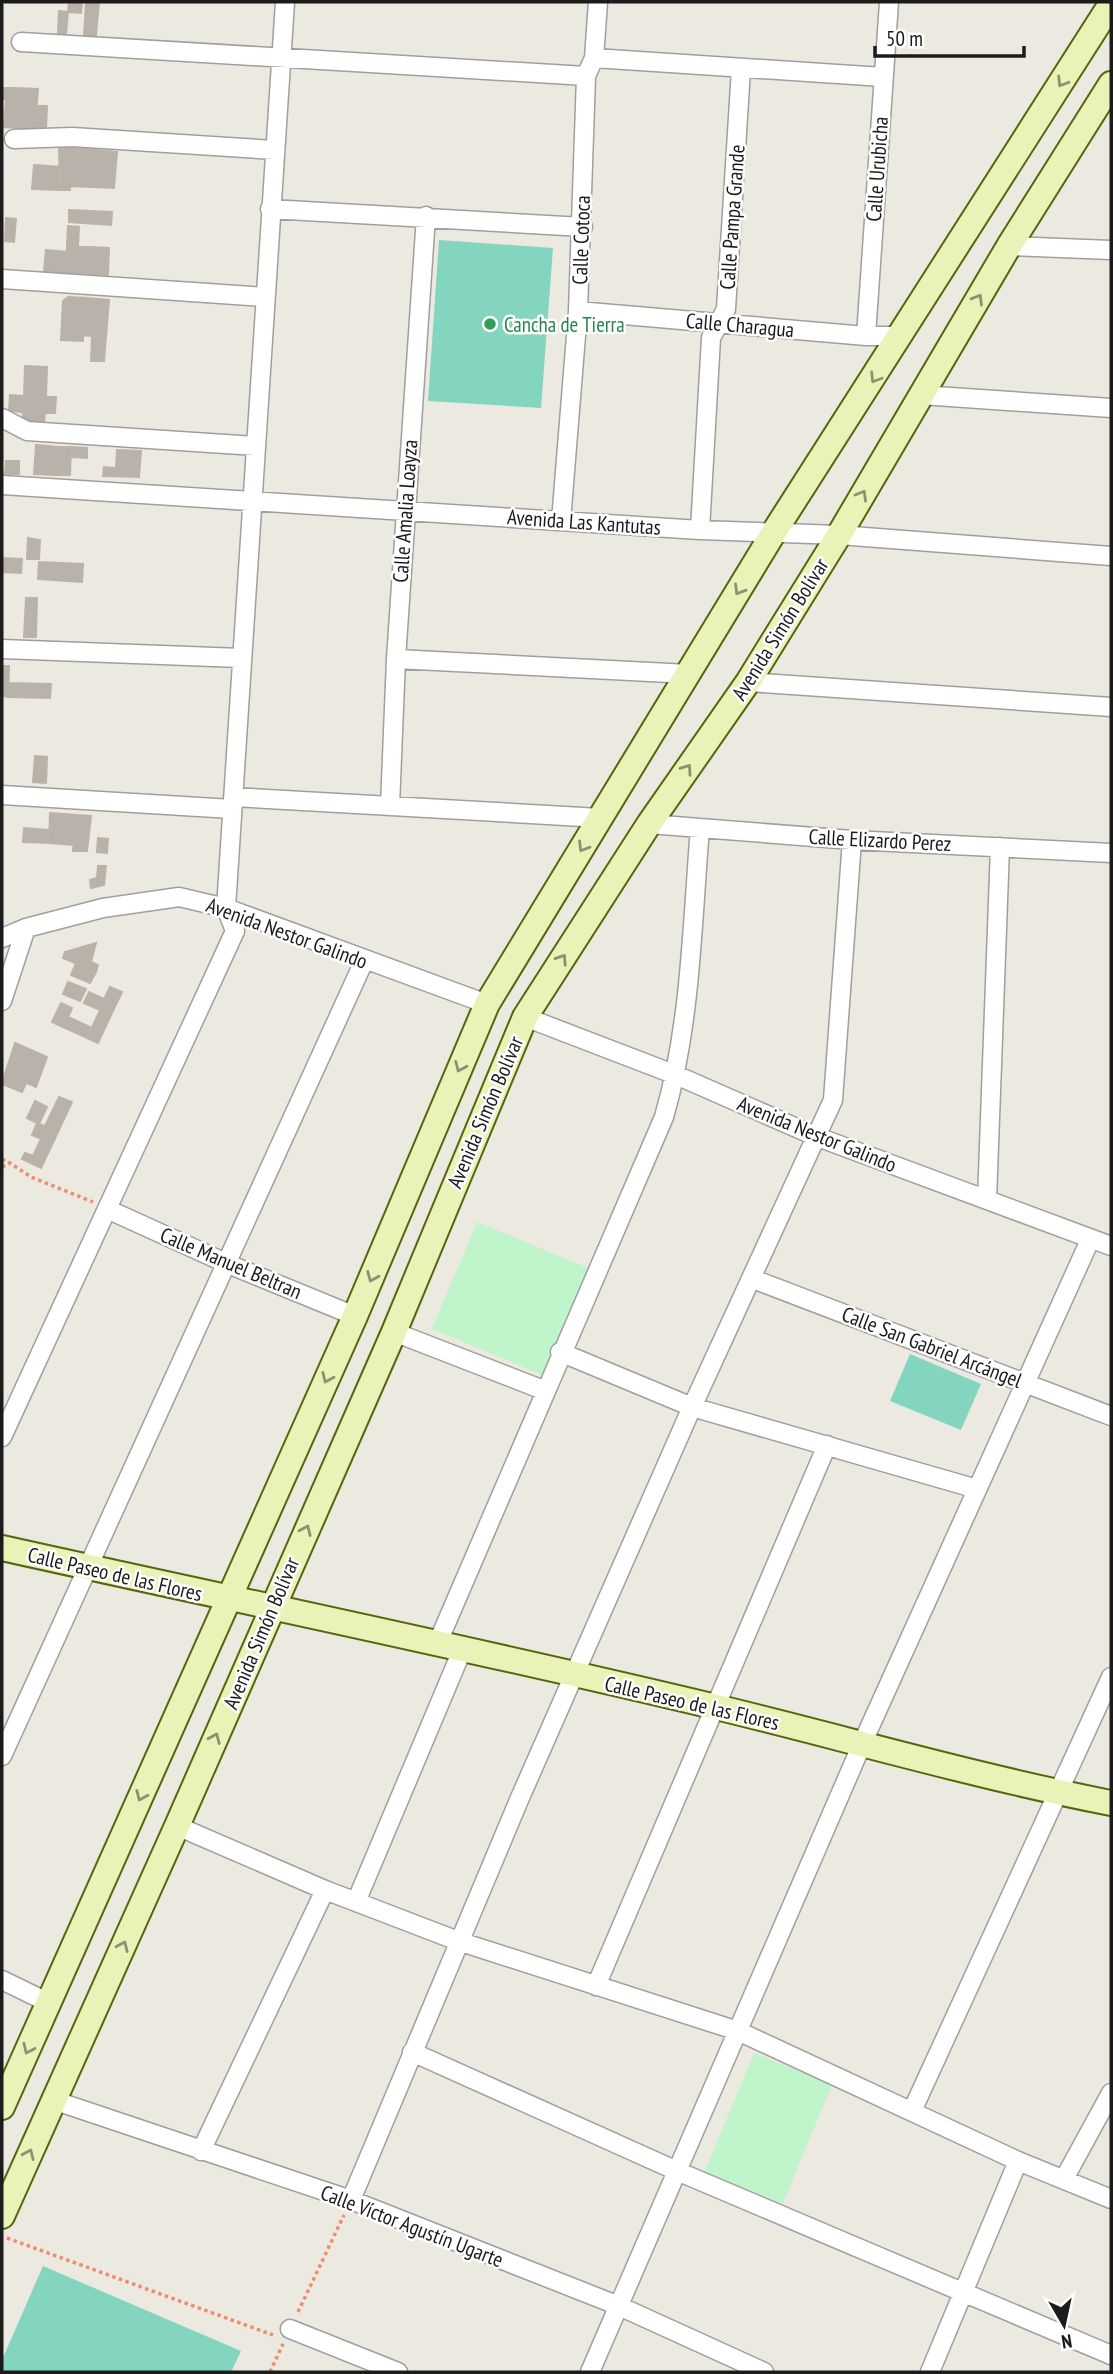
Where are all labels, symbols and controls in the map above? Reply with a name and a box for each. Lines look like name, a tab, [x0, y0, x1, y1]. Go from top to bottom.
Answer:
scale bar	[875, 14, 1024, 58]
text: 50 m	[886, 25, 923, 52]
one-way arrow	[1057, 75, 1070, 88]
street label: Calle Urubicha	[860, 116, 894, 222]
street label: Calle Pampa Grande	[713, 144, 751, 290]
street label: Calle Cotoca	[566, 195, 596, 285]
one-way arrow	[970, 293, 983, 306]
street label: Calle Charagua	[685, 307, 795, 343]
place label: Cancha de Tierra	[504, 311, 625, 338]
marker: Cancha de Tierra	[482, 316, 498, 332]
one-way arrow	[870, 370, 883, 383]
street label: Calle Amalia Loayza	[387, 439, 423, 583]
one-way arrow	[854, 489, 867, 502]
street label: Avenida Las Kantutas	[506, 503, 662, 541]
street label: Avenida Simón Bolívar	[725, 553, 835, 705]
one-way arrow	[734, 583, 747, 596]
one-way arrow	[679, 764, 691, 777]
street label: Calle Elizardo Perez	[808, 823, 952, 857]
one-way arrow	[578, 840, 591, 853]
street label: Avenida Nestor Galindo	[203, 891, 371, 975]
one-way arrow	[554, 954, 567, 967]
street label: Avenida Simón Bolívar	[441, 1032, 529, 1192]
one-way arrow	[455, 1060, 469, 1072]
street label: Avenida Nestor Galindo	[733, 1090, 901, 1178]
street label: Calle Manuel Beltran	[156, 1221, 306, 1305]
one-way arrow	[366, 1269, 380, 1282]
street label: Calle San Gabriel Arcángel	[838, 1300, 1026, 1394]
one-way arrow	[321, 1371, 335, 1383]
one-way arrow	[298, 1524, 312, 1537]
street label: Calle Paseo de las Flores	[25, 1541, 205, 1607]
street label: Avenida Simón Bolívar	[217, 1553, 305, 1713]
street label: Calle Paseo de las Flores	[602, 1670, 782, 1736]
one-way arrow	[207, 1733, 221, 1746]
one-way arrow	[135, 1789, 149, 1802]
one-way arrow	[115, 1941, 129, 1953]
one-way arrow	[22, 2042, 36, 2054]
one-way arrow	[21, 2148, 35, 2161]
street label: Calle Víctor Agustín Ugarte	[317, 2179, 507, 2273]
north arrow	[1029, 2290, 1099, 2360]
text: N	[1060, 2329, 1074, 2354]

